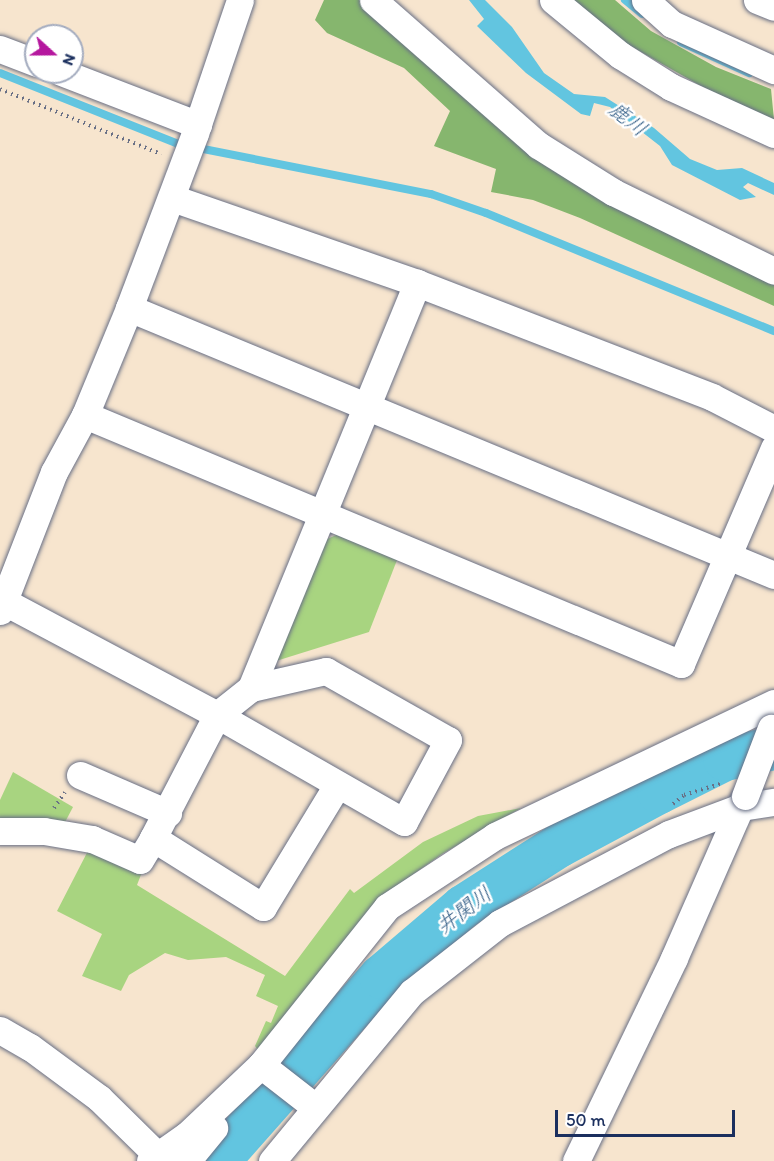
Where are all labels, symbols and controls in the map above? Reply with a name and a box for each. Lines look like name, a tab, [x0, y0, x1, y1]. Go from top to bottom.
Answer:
north arrow	[24, 24, 84, 84]
text: N	[59, 51, 80, 68]
water label: 鹿川	[604, 96, 652, 142]
water label: 井関川	[431, 881, 497, 939]
scale bar	[558, 1098, 738, 1136]
text: 50 m	[566, 1109, 606, 1131]

